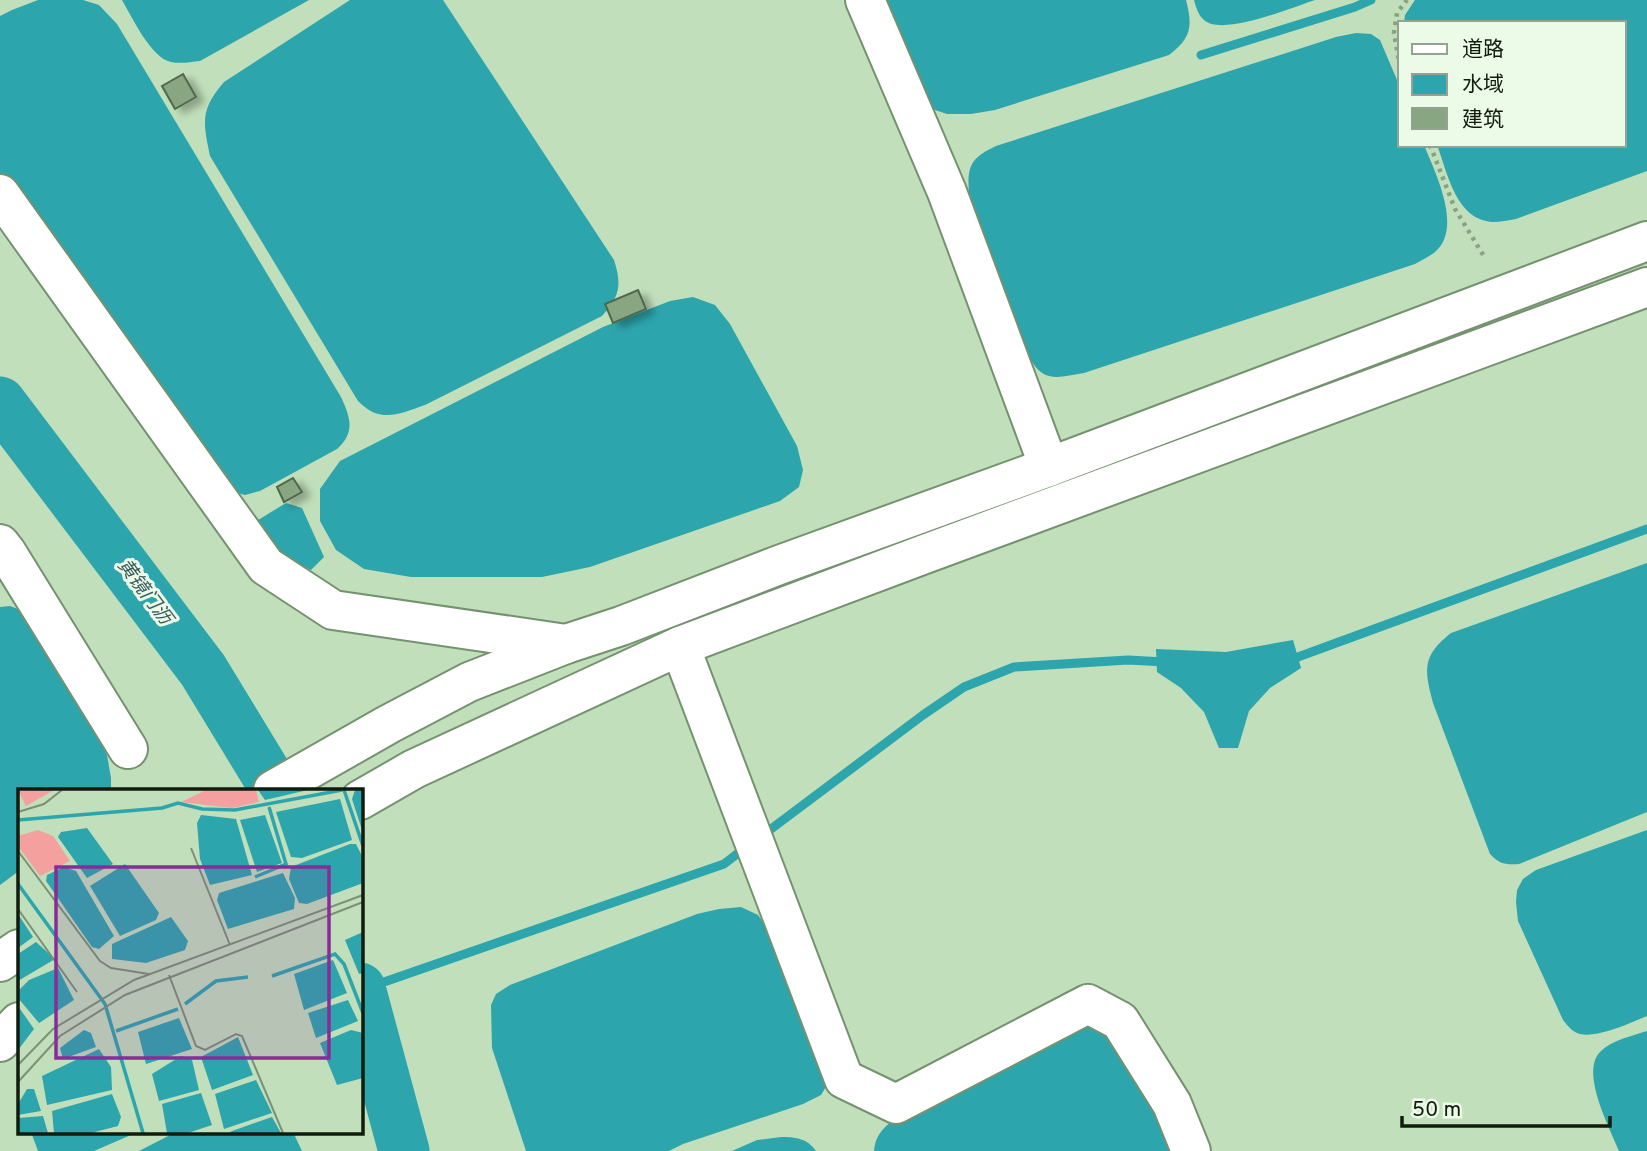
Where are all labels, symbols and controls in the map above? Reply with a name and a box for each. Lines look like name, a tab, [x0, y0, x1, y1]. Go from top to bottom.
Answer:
legend	[1398, 21, 1626, 147]
text: 道路	[1462, 37, 1504, 64]
text: 水域	[1462, 72, 1504, 99]
text: 建筑	[1462, 107, 1504, 134]
water label: 黄镜门沥	[112, 554, 178, 632]
inset map	[18, 789, 362, 1134]
scale bar	[1402, 1084, 1610, 1128]
text: 50 m	[1412, 1097, 1461, 1124]

